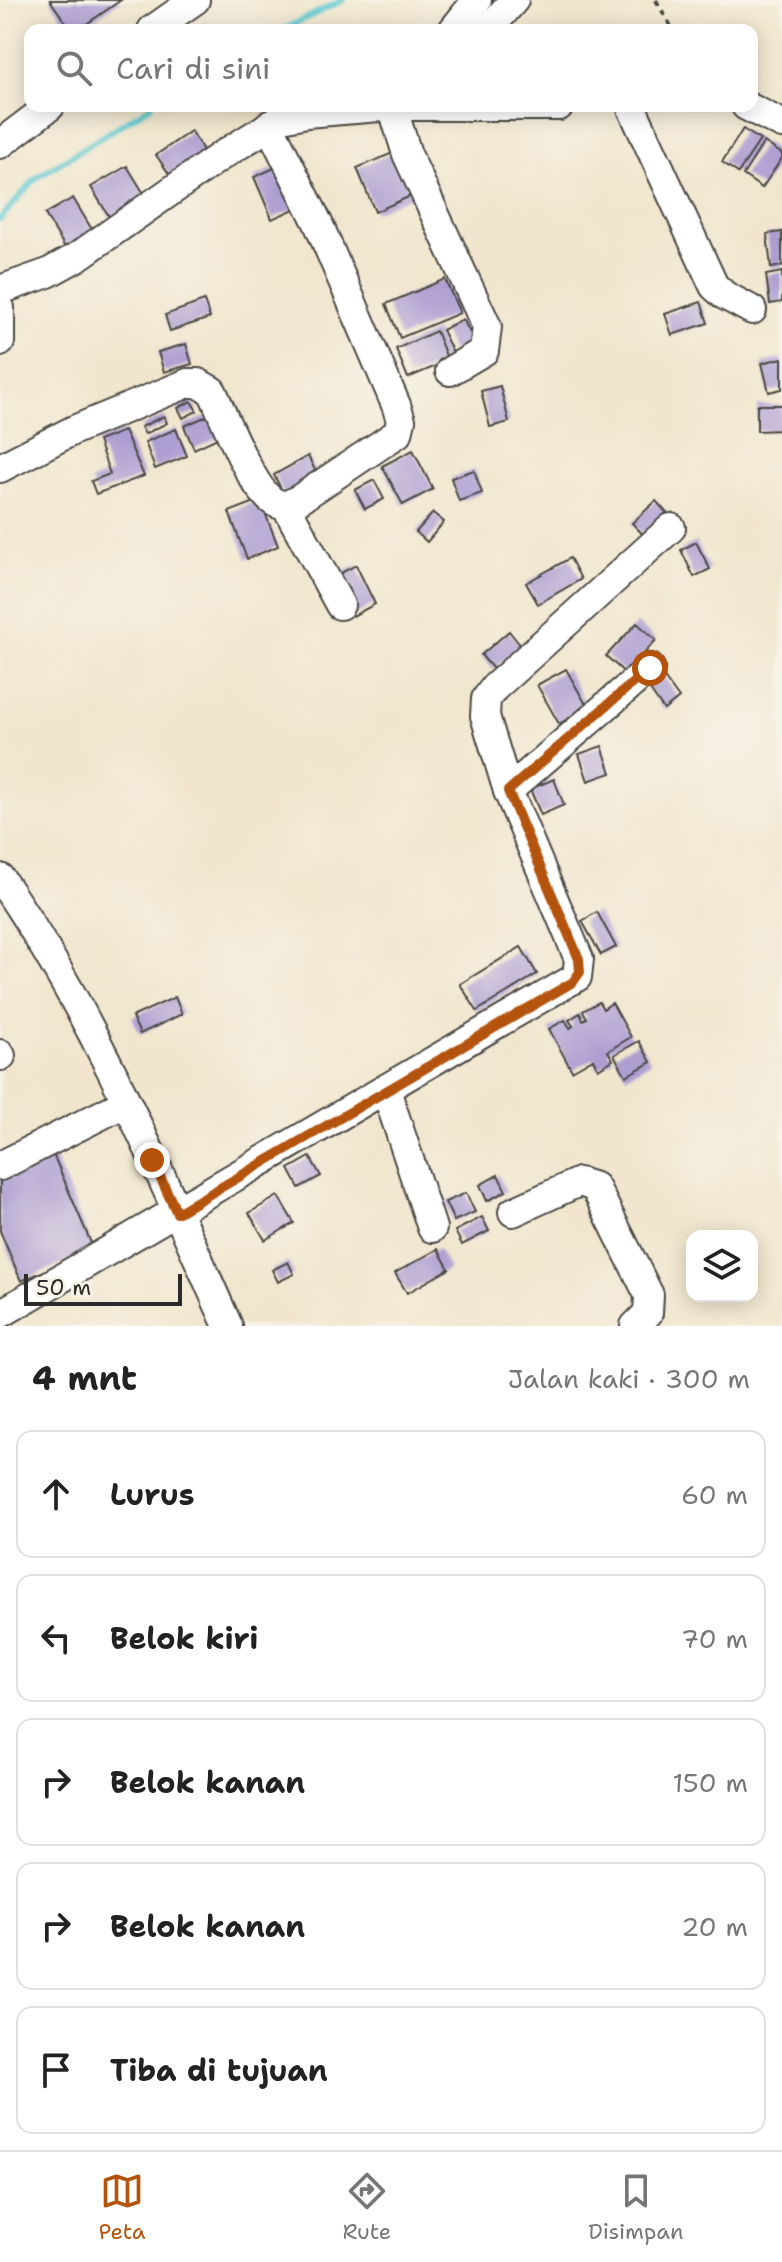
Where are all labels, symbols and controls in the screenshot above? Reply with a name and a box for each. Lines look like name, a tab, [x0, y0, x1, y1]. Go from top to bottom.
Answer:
search box	[24, 24, 758, 112]
icon: search	[52, 46, 96, 90]
text: Cari di sini	[116, 48, 271, 89]
route start	[632, 650, 668, 686]
route end	[134, 1142, 170, 1178]
map controls	[686, 1230, 758, 1302]
button: layers	[686, 1230, 758, 1302]
scale bar	[24, 1270, 182, 1306]
text: 50 m	[36, 1273, 91, 1302]
text: 4 mnt	[32, 1355, 137, 1401]
text: Jalan kaki · 300 m	[508, 1361, 750, 1396]
icon: ahead	[34, 1472, 78, 1516]
text: Lurus	[110, 1474, 195, 1515]
text: 60 m	[681, 1477, 748, 1512]
icon: left	[34, 1616, 78, 1660]
text: Belok kiri	[110, 1618, 258, 1659]
text: 70 m	[681, 1621, 748, 1656]
icon: right	[34, 1760, 78, 1804]
text: Belok kanan	[110, 1762, 305, 1803]
text: 150 m	[672, 1765, 748, 1800]
icon: right	[34, 1904, 78, 1948]
text: Belok kanan	[110, 1906, 305, 1947]
text: 20 m	[681, 1909, 748, 1944]
icon: arrive	[34, 2048, 78, 2092]
text: Tiba di tujuan	[110, 2050, 328, 2091]
tab: Peta	[99, 2169, 145, 2246]
tab: Rute	[342, 2169, 391, 2246]
tab: Disimpan	[588, 2169, 683, 2246]

